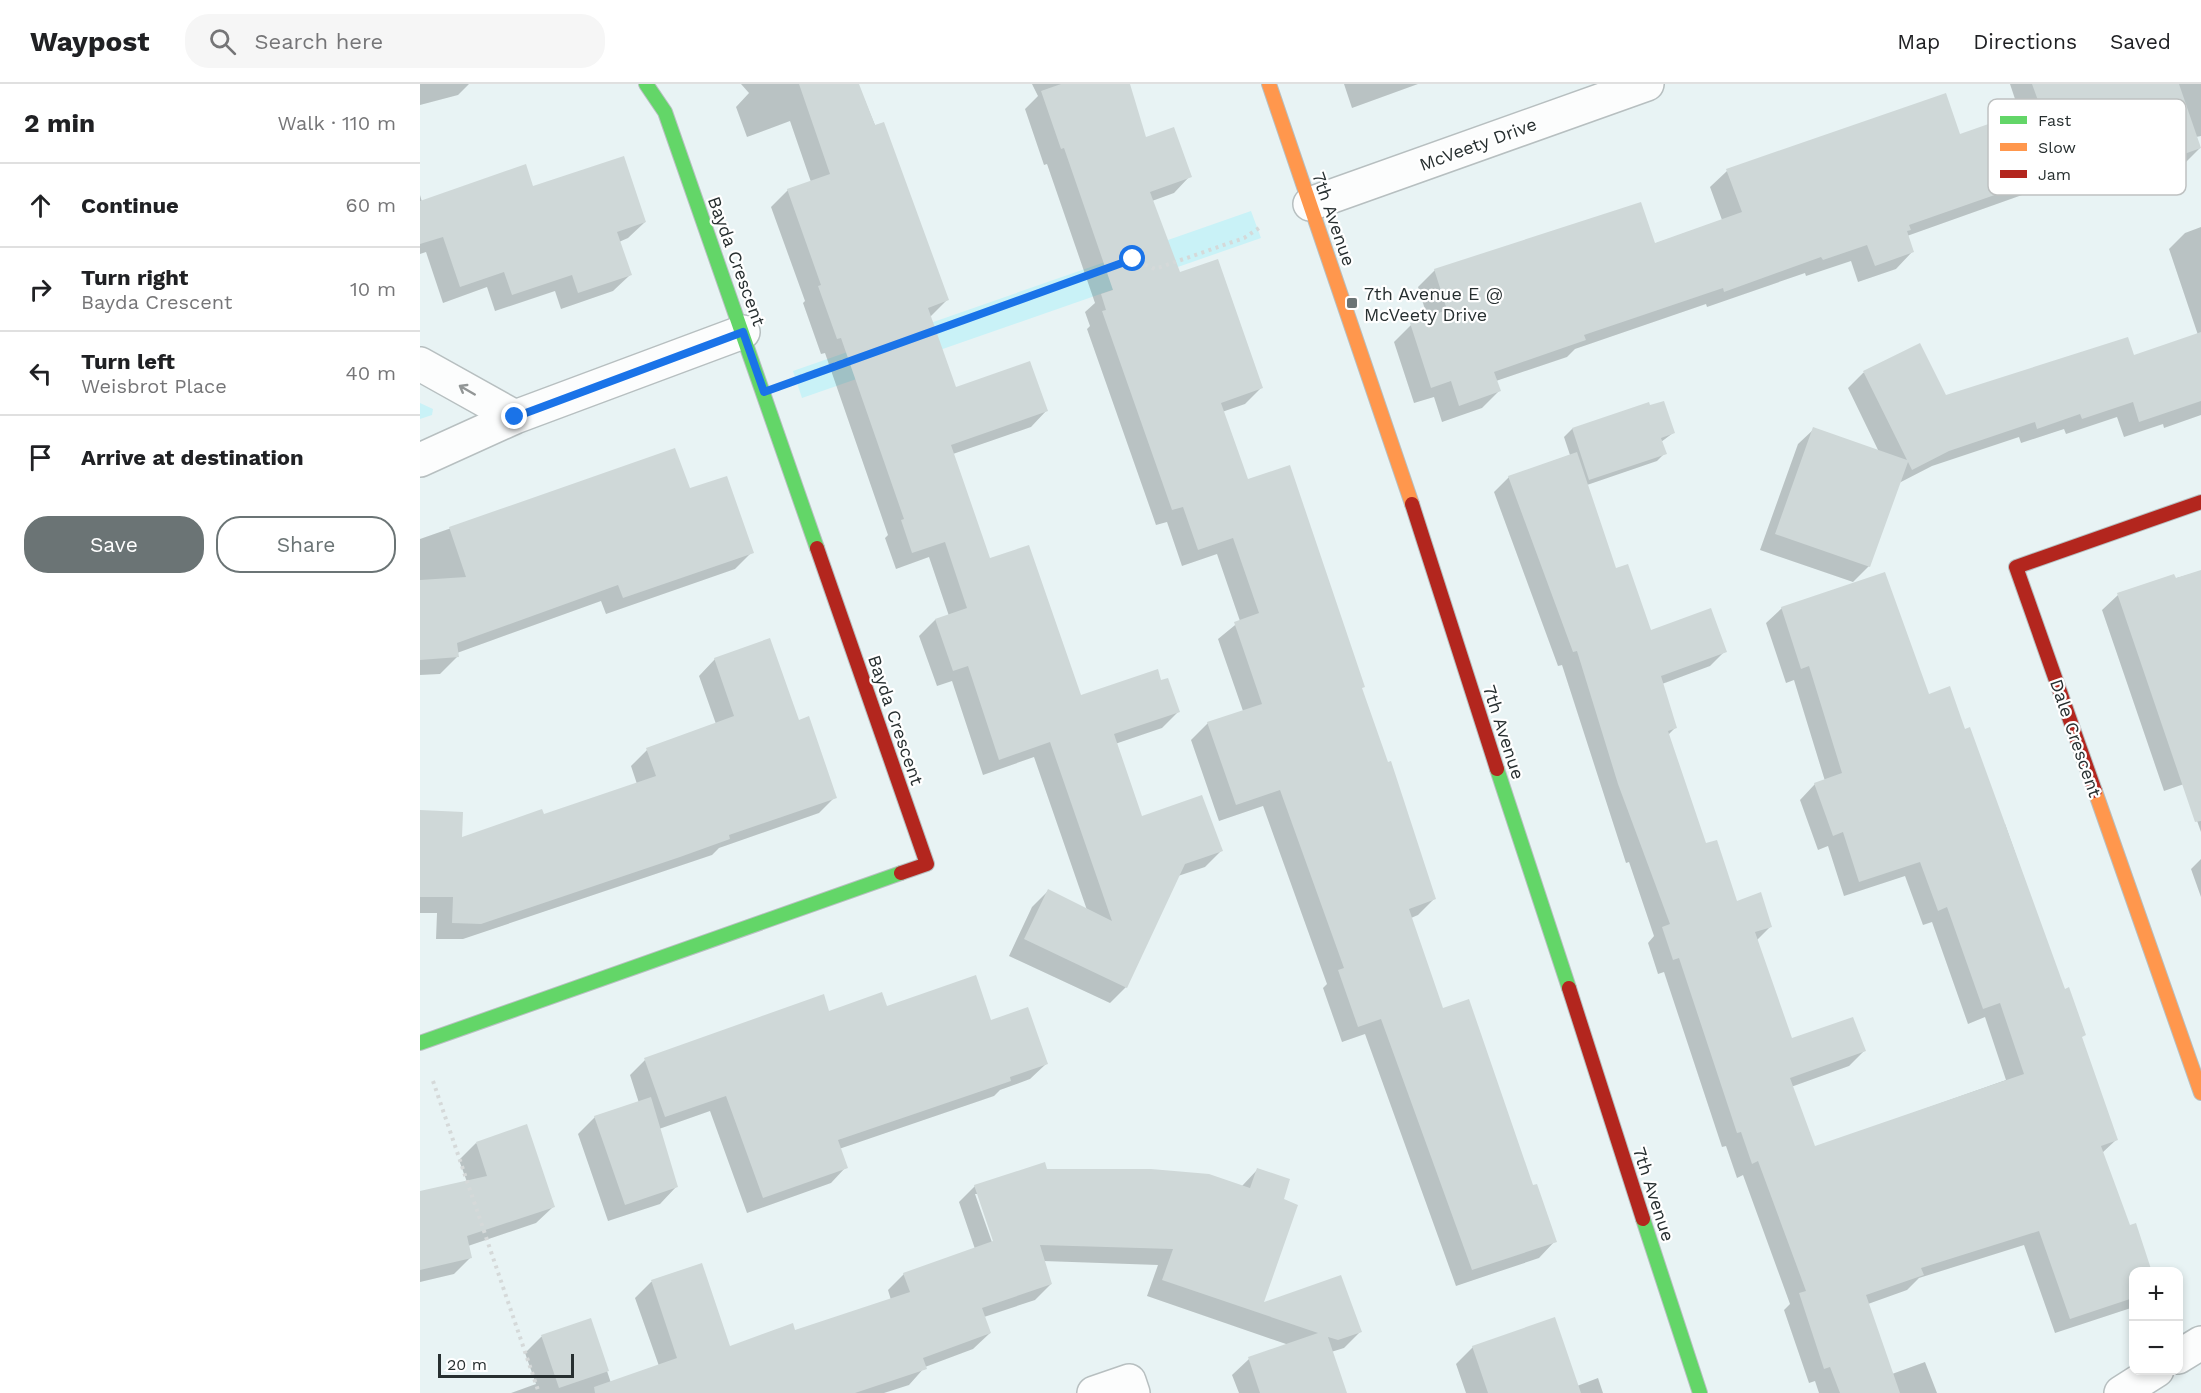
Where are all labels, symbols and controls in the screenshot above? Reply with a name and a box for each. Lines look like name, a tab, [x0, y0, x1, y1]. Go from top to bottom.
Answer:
search box	[185, 14, 605, 68]
text: Waypost	[30, 25, 149, 58]
icon: search	[206, 25, 239, 58]
text: Search here	[254, 29, 383, 54]
text: Map	[1897, 29, 1940, 54]
text: Directions	[1973, 29, 2077, 54]
text: Saved	[2110, 29, 2171, 54]
legend	[1988, 99, 2186, 195]
text: 2 min	[24, 108, 95, 138]
text: Walk · 110 m	[278, 111, 396, 135]
text: Fast	[2038, 111, 2071, 130]
street label: McVeety Drive	[1417, 113, 1539, 175]
text: Slow	[2038, 138, 2076, 157]
text: Jam	[2038, 165, 2071, 184]
street label: 7th Avenue	[1308, 169, 1360, 269]
icon: ahead	[24, 189, 57, 222]
text: Continue	[81, 193, 179, 218]
text: 60 m	[346, 193, 396, 217]
street label: Bayda Crescent	[704, 193, 770, 329]
route start	[1119, 245, 1145, 271]
text: Turn right	[81, 265, 188, 290]
icon: right	[24, 273, 57, 306]
text: 10 m	[350, 277, 396, 301]
place label: 7th Avenue E @ McVeety Drive	[1364, 283, 1503, 325]
text: Bayda Crescent	[81, 290, 232, 314]
marker: 7th Avenue E @ McVeety Drive	[1345, 296, 1359, 310]
text: Turn left	[81, 349, 175, 374]
icon: left	[24, 357, 57, 390]
text: 40 m	[345, 361, 396, 385]
text: Weisbrot Place	[81, 374, 227, 398]
one-way arrow	[459, 384, 476, 396]
route end	[501, 403, 527, 429]
icon: arrive	[24, 441, 57, 474]
text: Arrive at destination	[81, 445, 304, 470]
button: Save	[24, 516, 204, 573]
button: Share	[216, 516, 396, 573]
street label: Bayda Crescent	[864, 652, 928, 788]
street label: Dale Crescent	[2046, 676, 2106, 800]
street label: 7th Avenue	[1479, 682, 1529, 782]
street label: 7th Avenue	[1629, 1144, 1679, 1244]
map controls	[2129, 1267, 2183, 1375]
button: +	[2129, 1267, 2183, 1321]
button: −	[2129, 1321, 2183, 1375]
scale bar	[438, 1351, 574, 1378]
text: 20 m	[447, 1355, 487, 1374]

